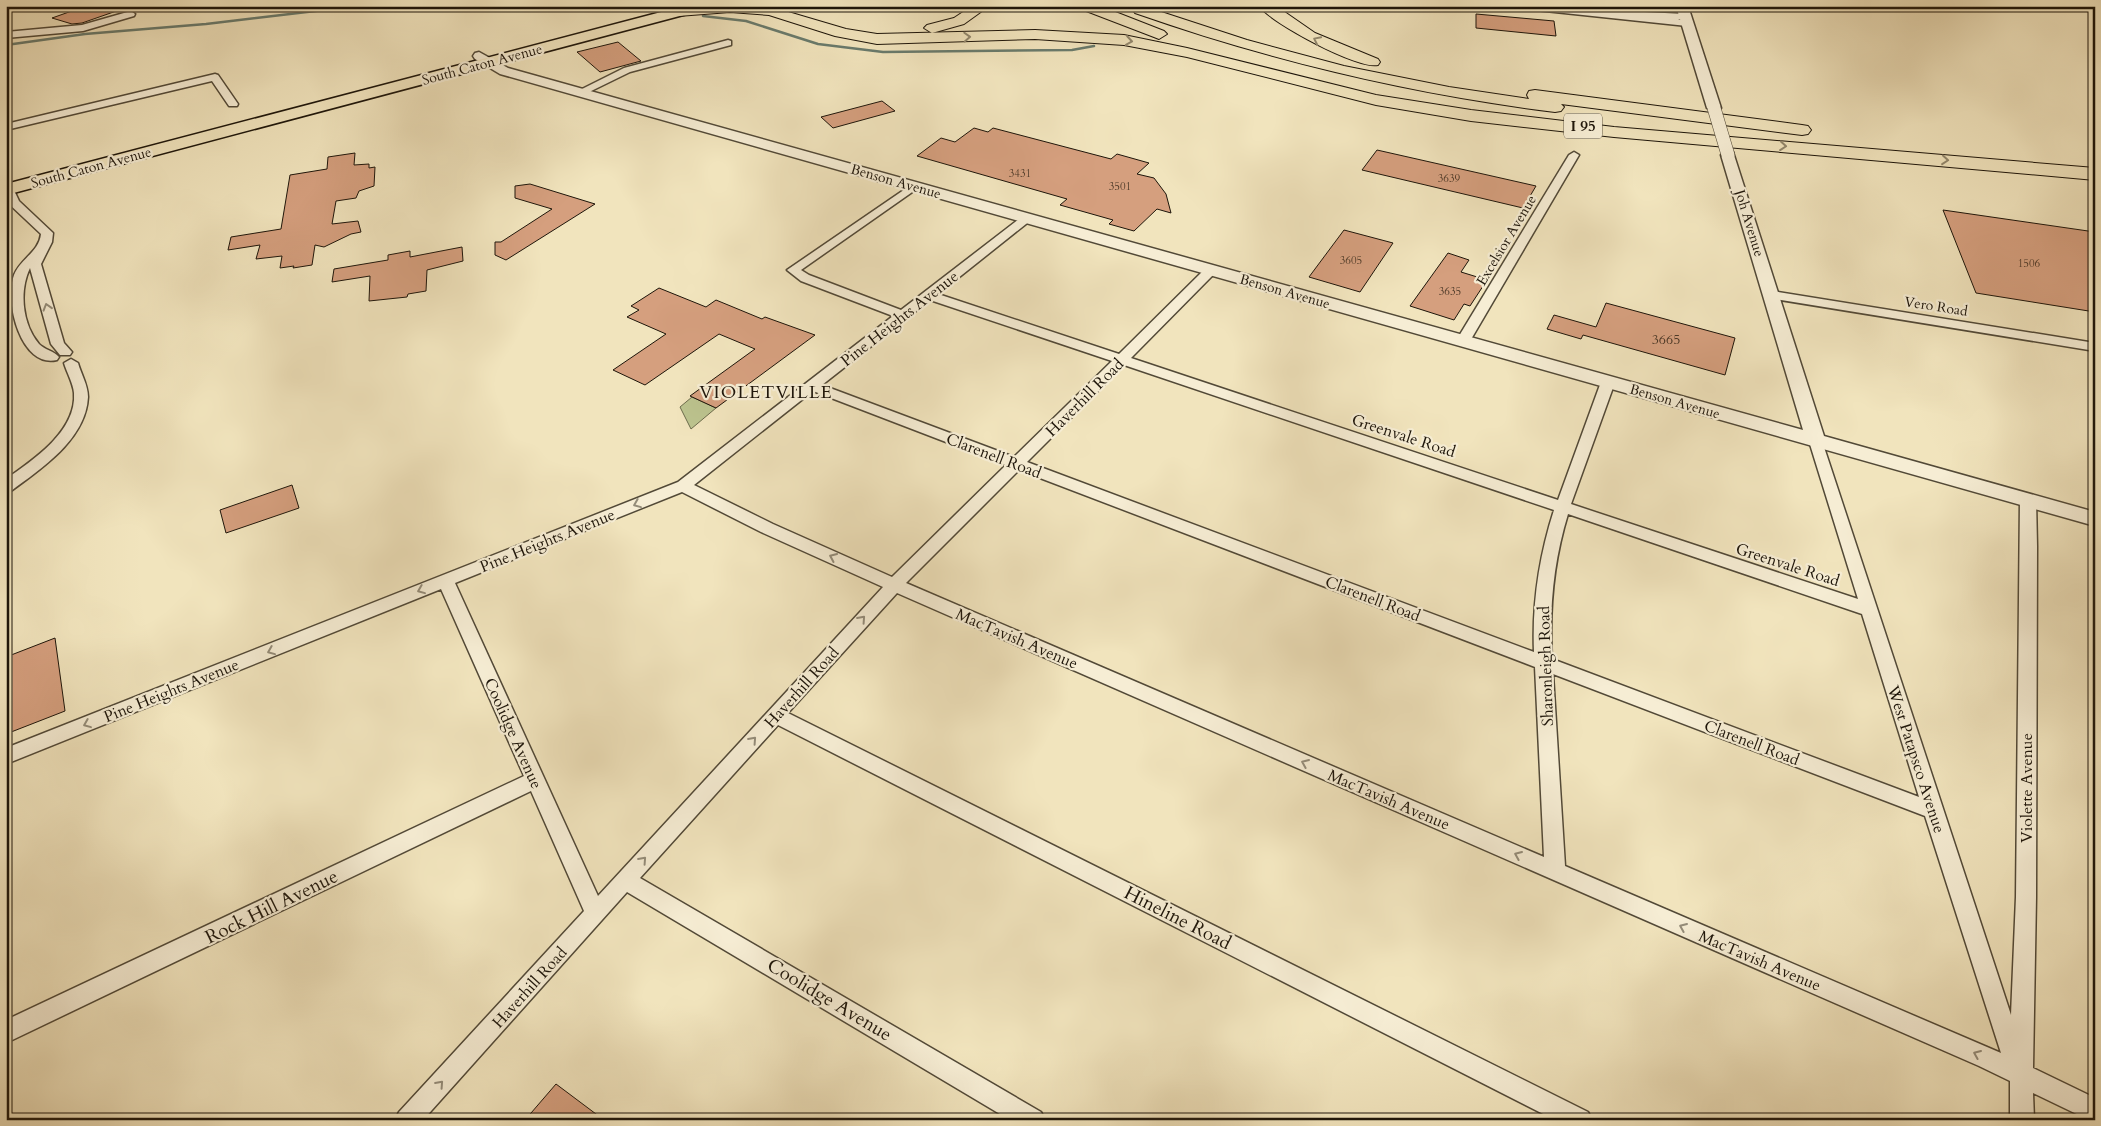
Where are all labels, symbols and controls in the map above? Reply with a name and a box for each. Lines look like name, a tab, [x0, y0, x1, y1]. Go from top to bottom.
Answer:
one-way arrow	[964, 31, 972, 42]
one-way arrow	[1125, 36, 1134, 46]
one-way arrow	[1313, 36, 1322, 46]
street label: South Caton Avenue	[420, 39, 544, 90]
road number: I 95	[1564, 114, 1602, 138]
one-way arrow	[1779, 140, 1787, 151]
street label: South Caton Avenue	[29, 142, 153, 193]
one-way arrow	[1941, 155, 1949, 166]
street label: Benson Avenue	[848, 160, 943, 203]
house number: 3431	[1009, 166, 1031, 181]
house number: 3639	[1438, 171, 1461, 186]
house number: 3501	[1109, 179, 1131, 194]
street label: Joh Avenue	[1730, 185, 1769, 259]
street label: Excelsior Avenue	[1472, 191, 1541, 289]
house number: 3605	[1340, 253, 1362, 268]
house number: 1506	[2018, 256, 2041, 271]
street label: Pine Heights Avenue	[836, 266, 963, 372]
street label: Benson Avenue	[1237, 270, 1332, 313]
house number: 3635	[1439, 284, 1461, 299]
street label: Vero Road	[1903, 292, 1969, 321]
one-way arrow	[42, 304, 52, 312]
house number: 3665	[1652, 330, 1680, 349]
street label: Haverhill Road	[1041, 353, 1129, 442]
district label: VIOLETVILLE	[699, 380, 833, 405]
street label: Benson Avenue	[1627, 380, 1722, 423]
street label: Greenvale Road	[1349, 409, 1459, 463]
street label: Clarenell Road	[943, 428, 1045, 484]
one-way arrow	[633, 498, 642, 508]
street label: Pine Heights Avenue	[476, 504, 618, 578]
street label: Greenvale Road	[1733, 538, 1843, 592]
one-way arrow	[829, 553, 838, 564]
street label: Clarenell Road	[1322, 571, 1424, 627]
one-way arrow	[418, 585, 426, 595]
street label: MacTavish Avenue	[952, 603, 1081, 675]
street label: Sharonleigh Road	[1533, 605, 1559, 726]
one-way arrow	[856, 616, 865, 625]
street label: Haverhill Road	[759, 642, 844, 733]
one-way arrow	[267, 645, 275, 655]
street label: Pine Heights Avenue	[100, 654, 242, 728]
street label: Coolidge Avenue	[479, 675, 547, 792]
street label: West Patapsco Avenue	[1881, 682, 1950, 836]
street label: Clarenell Road	[1701, 715, 1803, 771]
one-way arrow	[83, 718, 92, 728]
street label: Violette Avenue	[2016, 733, 2038, 843]
one-way arrow	[747, 736, 756, 745]
one-way arrow	[1301, 758, 1310, 769]
street label: MacTavish Avenue	[1324, 764, 1453, 836]
one-way arrow	[1514, 851, 1523, 862]
one-way arrow	[638, 856, 647, 865]
street label: Rock Hill Avenue	[201, 863, 342, 950]
street label: Hineline Road	[1119, 880, 1236, 956]
one-way arrow	[1679, 922, 1688, 933]
street label: MacTavish Avenue	[1695, 925, 1824, 997]
street label: Haverhill Road	[487, 942, 572, 1033]
street label: Coolidge Avenue	[762, 952, 897, 1047]
one-way arrow	[1973, 1049, 1982, 1060]
one-way arrow	[434, 1080, 443, 1089]

